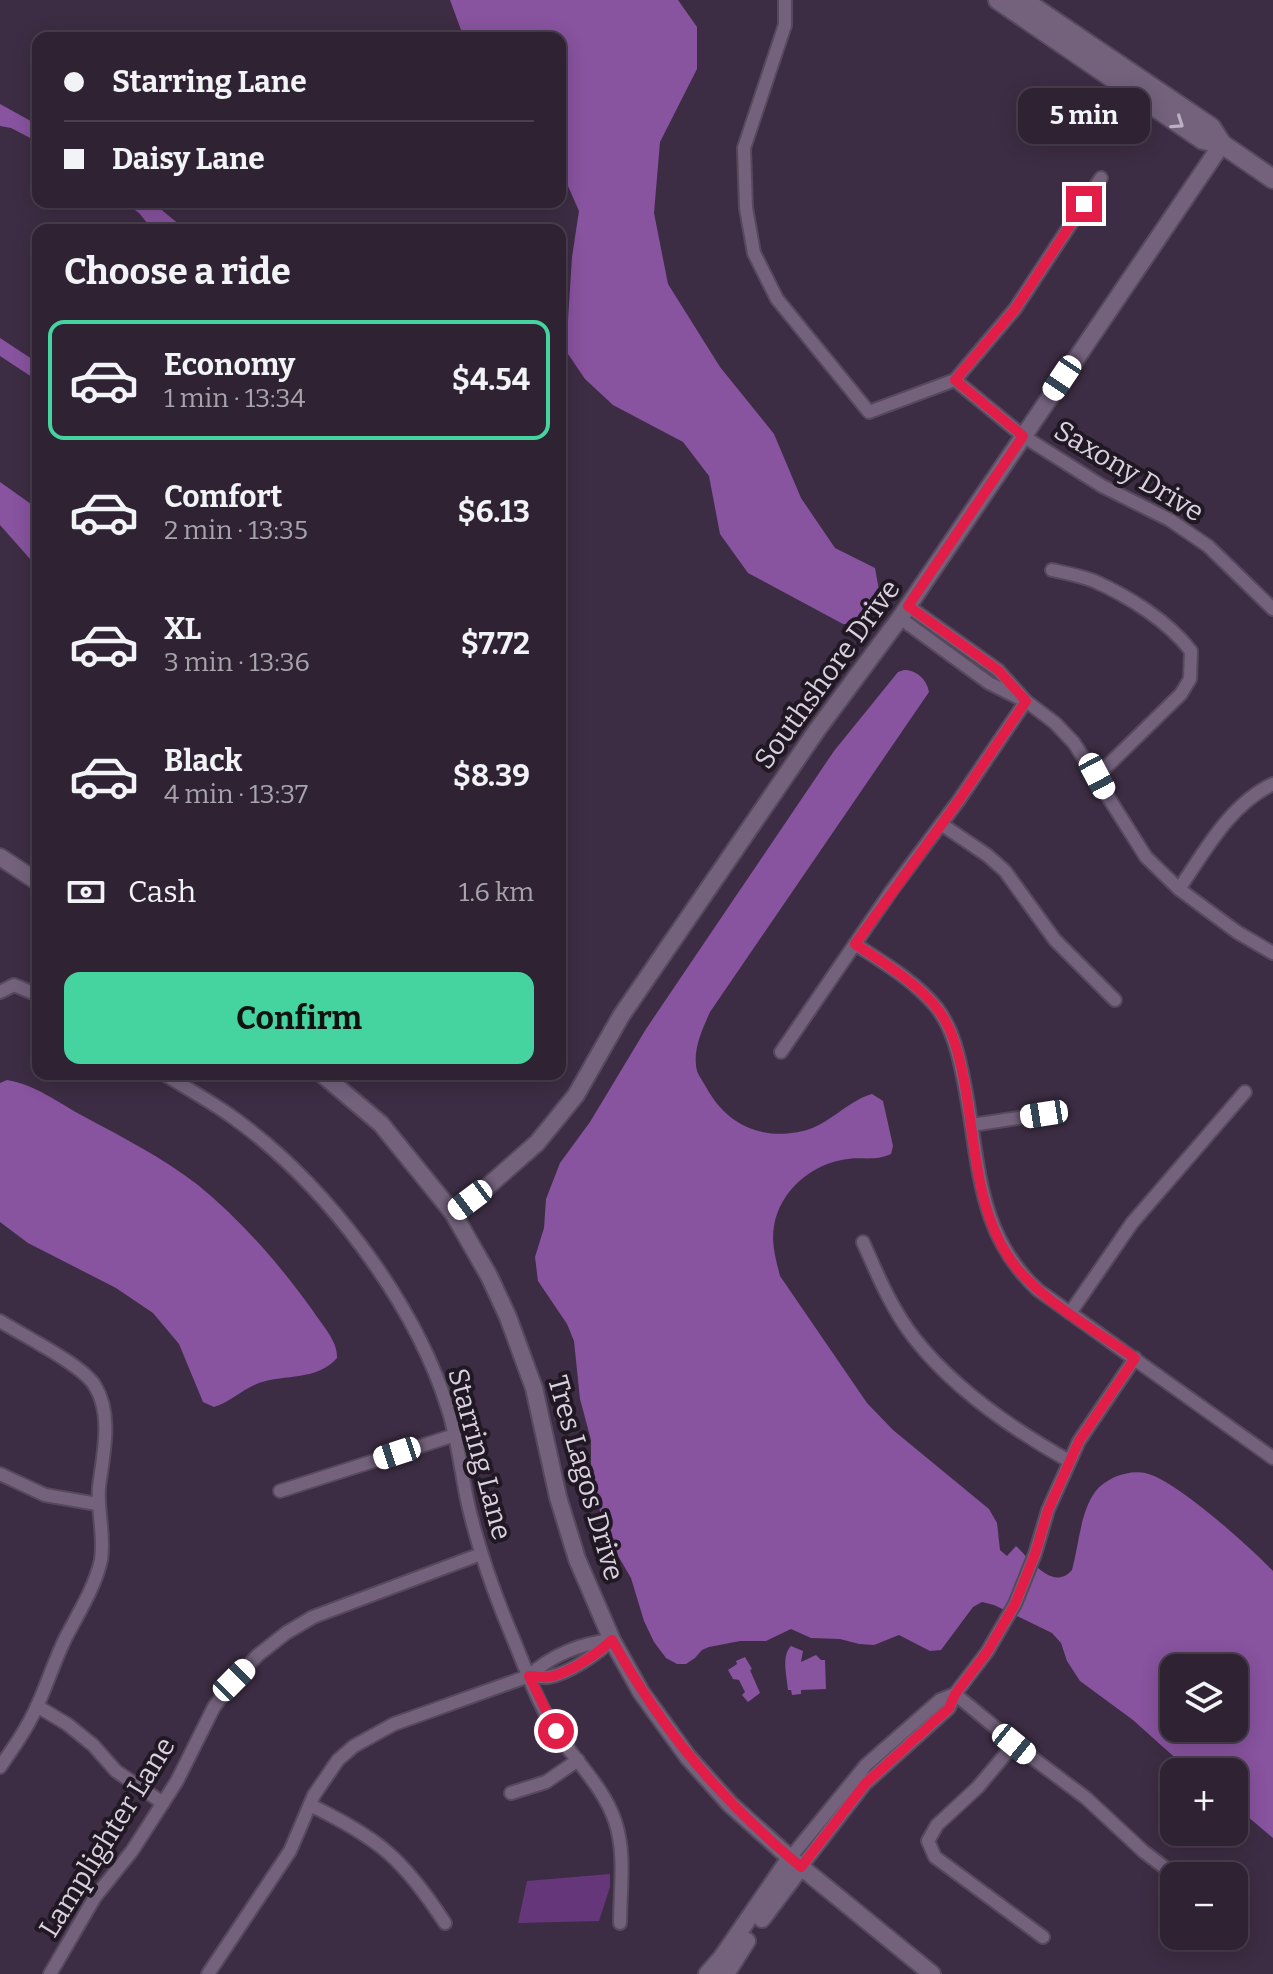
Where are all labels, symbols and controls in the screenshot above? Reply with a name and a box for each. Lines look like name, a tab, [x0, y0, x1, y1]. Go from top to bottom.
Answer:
text: Starring Lane	[112, 64, 307, 100]
callout: 5 min	[1018, 88, 1150, 144]
text: 5 min	[1050, 100, 1118, 131]
one-way arrow	[1169, 113, 1183, 128]
text: Daisy Lane	[112, 141, 265, 177]
route end	[1066, 186, 1102, 222]
text: Choose a ride	[64, 250, 291, 294]
icon: car	[68, 344, 140, 416]
text: Economy	[164, 347, 295, 383]
car	[1039, 351, 1085, 405]
text: $4.54	[452, 362, 530, 398]
text: 1 min · 13:34	[164, 383, 306, 414]
street label: Saxony Drive	[1048, 413, 1210, 529]
icon: car	[68, 476, 140, 548]
text: Comfort	[164, 479, 282, 515]
text: $6.13	[457, 494, 530, 530]
text: 2 min · 13:35	[164, 515, 308, 546]
street label: Southshore Drive	[747, 573, 907, 775]
icon: car	[68, 608, 140, 680]
text: XL	[164, 611, 201, 647]
text: $7.72	[461, 626, 530, 662]
text: 3 min · 13:36	[164, 647, 310, 678]
icon: car	[68, 740, 140, 812]
text: Black	[164, 743, 242, 779]
car	[1075, 749, 1119, 803]
text: $8.39	[453, 758, 530, 794]
text: 4 min · 13:37	[164, 779, 308, 810]
icon: cash	[64, 870, 108, 914]
text: Cash	[128, 874, 196, 910]
text: 1.6 km	[459, 877, 534, 908]
button: Confirm	[64, 972, 534, 1064]
car	[1018, 1098, 1070, 1130]
car	[444, 1176, 496, 1224]
street label: Starring Lane	[441, 1365, 519, 1543]
street label: Tres Lagos Drive	[541, 1372, 631, 1584]
car	[370, 1434, 424, 1472]
map controls	[1160, 1654, 1248, 1950]
button: layers	[1160, 1654, 1248, 1742]
car	[209, 1655, 259, 1705]
route start	[538, 1713, 574, 1749]
car	[988, 1720, 1040, 1768]
street label: Lamplighter Lane	[32, 1731, 182, 1943]
button: +	[1160, 1758, 1248, 1846]
button: −	[1160, 1862, 1248, 1950]

